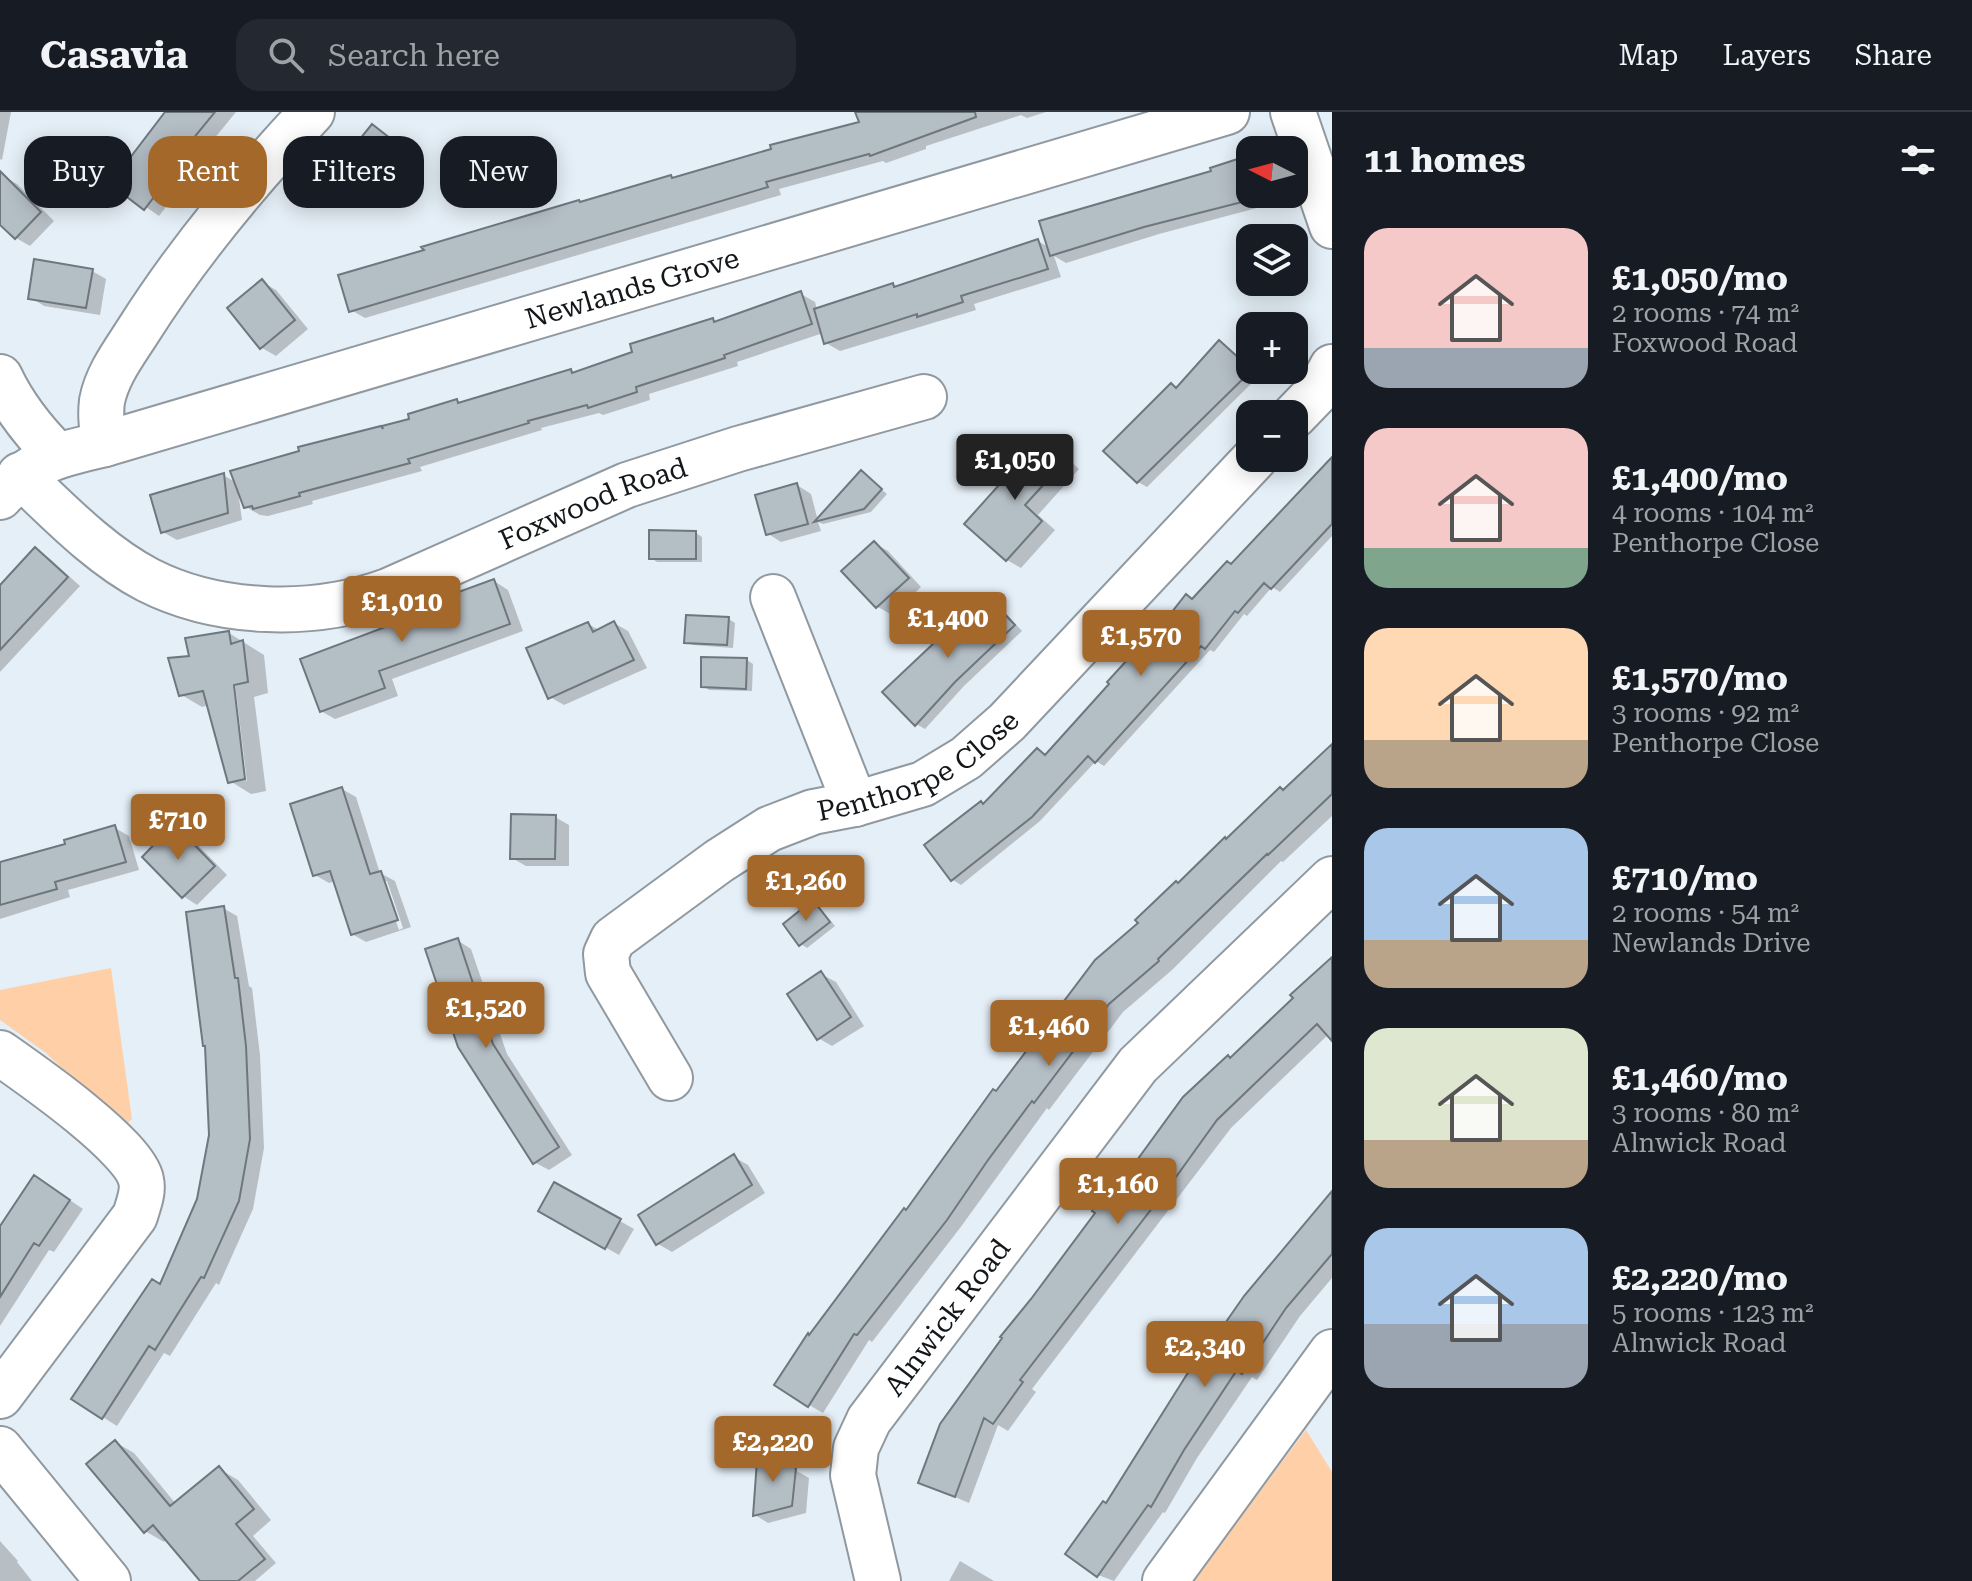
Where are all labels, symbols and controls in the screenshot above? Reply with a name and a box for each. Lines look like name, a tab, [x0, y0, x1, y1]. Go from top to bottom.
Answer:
search box	[236, 19, 796, 91]
text: Casavia	[40, 33, 188, 77]
icon: search	[264, 33, 308, 77]
text: Search here	[328, 38, 500, 73]
text: Map	[1619, 39, 1678, 72]
text: Layers	[1722, 39, 1811, 72]
text: Share	[1855, 39, 1932, 72]
chip: Buy	[24, 136, 132, 208]
chip: Rent	[148, 136, 267, 208]
chip: Filters	[283, 136, 424, 208]
chip: New	[440, 136, 557, 208]
north arrow	[1236, 136, 1308, 208]
map controls	[1236, 136, 1308, 472]
icon: filters	[1896, 138, 1940, 182]
text: 11 homes	[1364, 140, 1526, 180]
button: layers	[1236, 224, 1308, 296]
street label: Newlands Grove	[521, 241, 743, 335]
text: £1,050/mo	[1612, 258, 1788, 298]
icon: home	[1428, 260, 1524, 356]
text: 2 rooms · 74 m²	[1612, 298, 1799, 328]
button: +	[1236, 312, 1308, 384]
text: Foxwood Road	[1612, 328, 1798, 358]
button: −	[1236, 400, 1308, 472]
pin: £1,050	[950, 434, 1080, 502]
text: £1,050	[974, 445, 1056, 475]
street label: Foxwood Road	[494, 450, 691, 556]
text: £1,400/mo	[1612, 458, 1788, 498]
icon: home	[1428, 460, 1524, 556]
text: 4 rooms · 104 m²	[1612, 498, 1814, 528]
text: Penthorpe Close	[1612, 528, 1819, 558]
pin: £1,010	[337, 576, 467, 644]
text: £1,010	[361, 587, 443, 617]
pin: £1,400	[883, 592, 1013, 660]
text: £1,400	[907, 603, 989, 633]
pin: £1,570	[1076, 610, 1206, 678]
text: £1,570	[1100, 621, 1182, 651]
text: £1,570/mo	[1612, 658, 1788, 698]
icon: home	[1428, 660, 1524, 756]
text: 3 rooms · 92 m²	[1612, 698, 1799, 728]
street label: Penthorpe Close	[814, 704, 1026, 827]
text: Penthorpe Close	[1612, 728, 1819, 758]
pin: £710	[131, 794, 225, 862]
text: £710	[149, 805, 207, 835]
pin: £1,260	[741, 855, 871, 923]
text: £710/mo	[1612, 858, 1758, 898]
icon: home	[1428, 860, 1524, 956]
text: £1,260	[765, 866, 847, 896]
text: 2 rooms · 54 m²	[1612, 898, 1799, 928]
text: Newlands Drive	[1612, 928, 1810, 958]
pin: £1,520	[421, 982, 551, 1050]
text: £1,520	[445, 993, 527, 1023]
pin: £1,460	[984, 1000, 1114, 1068]
text: £1,460	[1008, 1011, 1090, 1041]
text: £1,460/mo	[1612, 1058, 1788, 1098]
icon: home	[1428, 1060, 1524, 1156]
text: 3 rooms · 80 m²	[1612, 1098, 1799, 1128]
text: Alnwick Road	[1612, 1128, 1786, 1158]
pin: £1,160	[1053, 1158, 1183, 1226]
text: £1,160	[1077, 1169, 1159, 1199]
street label: Alnwick Road	[877, 1232, 1017, 1402]
text: £2,220/mo	[1612, 1258, 1788, 1298]
icon: home	[1428, 1260, 1524, 1356]
text: 5 rooms · 123 m²	[1612, 1298, 1814, 1328]
pin: £2,340	[1140, 1321, 1270, 1389]
text: Alnwick Road	[1612, 1328, 1786, 1358]
text: £2,340	[1164, 1332, 1246, 1362]
pin: £2,220	[708, 1416, 838, 1484]
text: £2,220	[732, 1427, 814, 1457]

